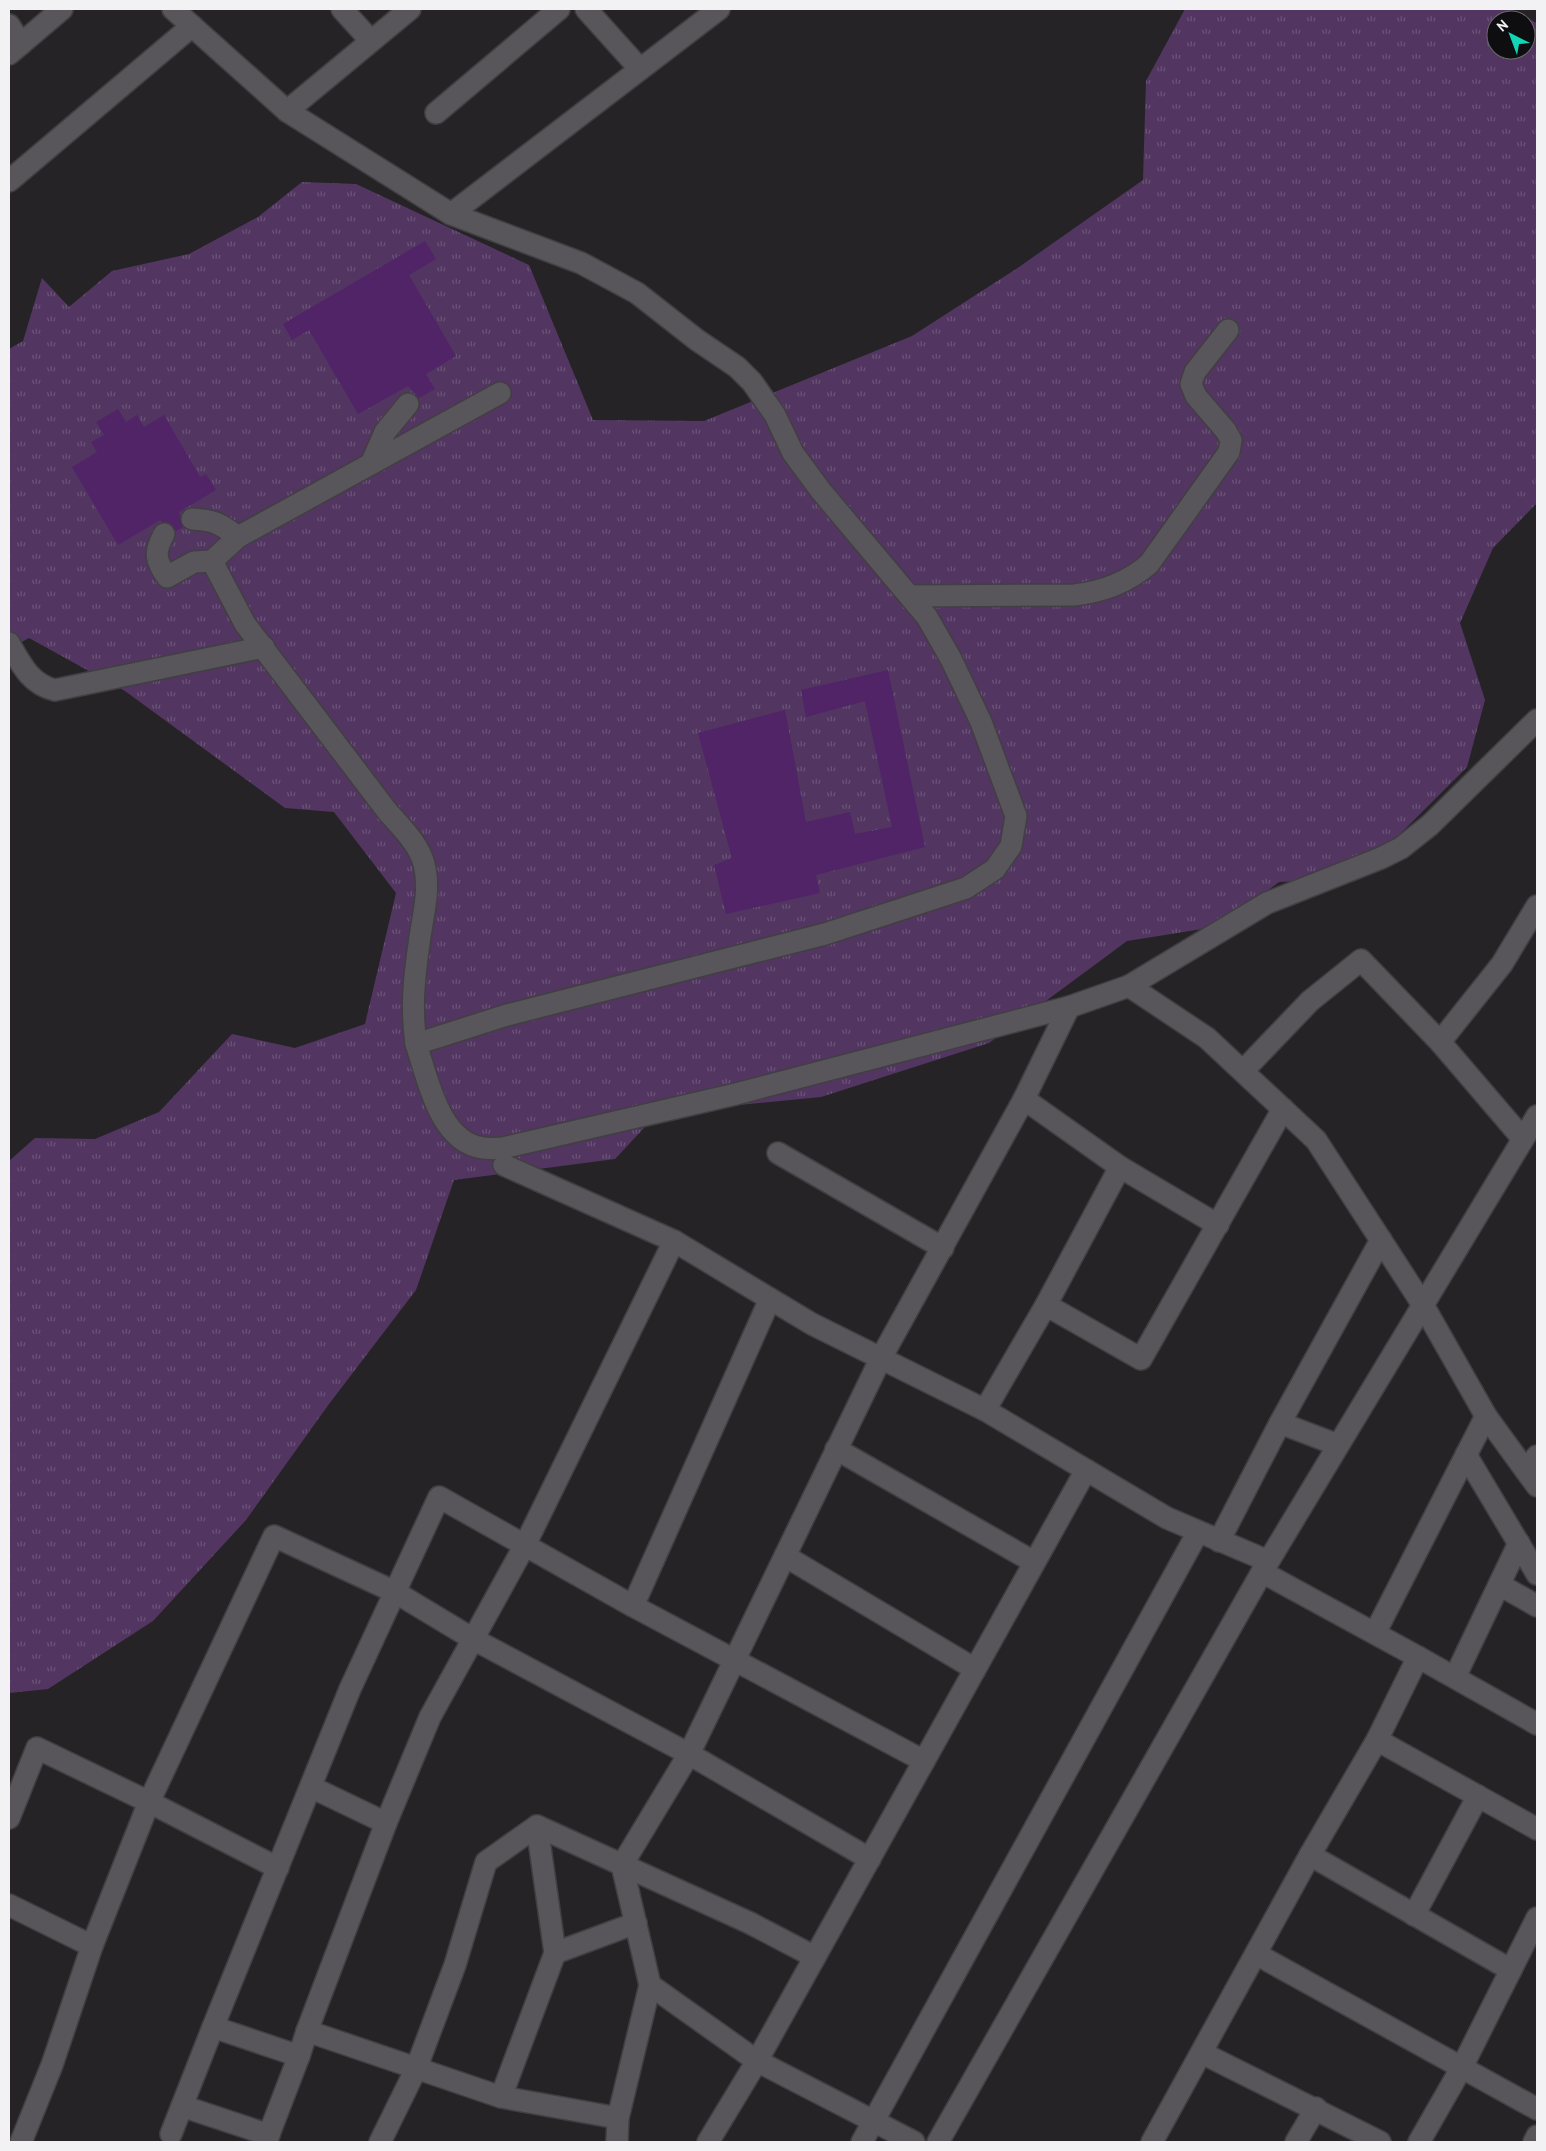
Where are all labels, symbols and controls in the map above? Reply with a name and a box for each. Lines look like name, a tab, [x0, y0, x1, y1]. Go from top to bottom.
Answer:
north arrow	[1486, 10, 1536, 60]
text: N	[1493, 16, 1512, 35]

